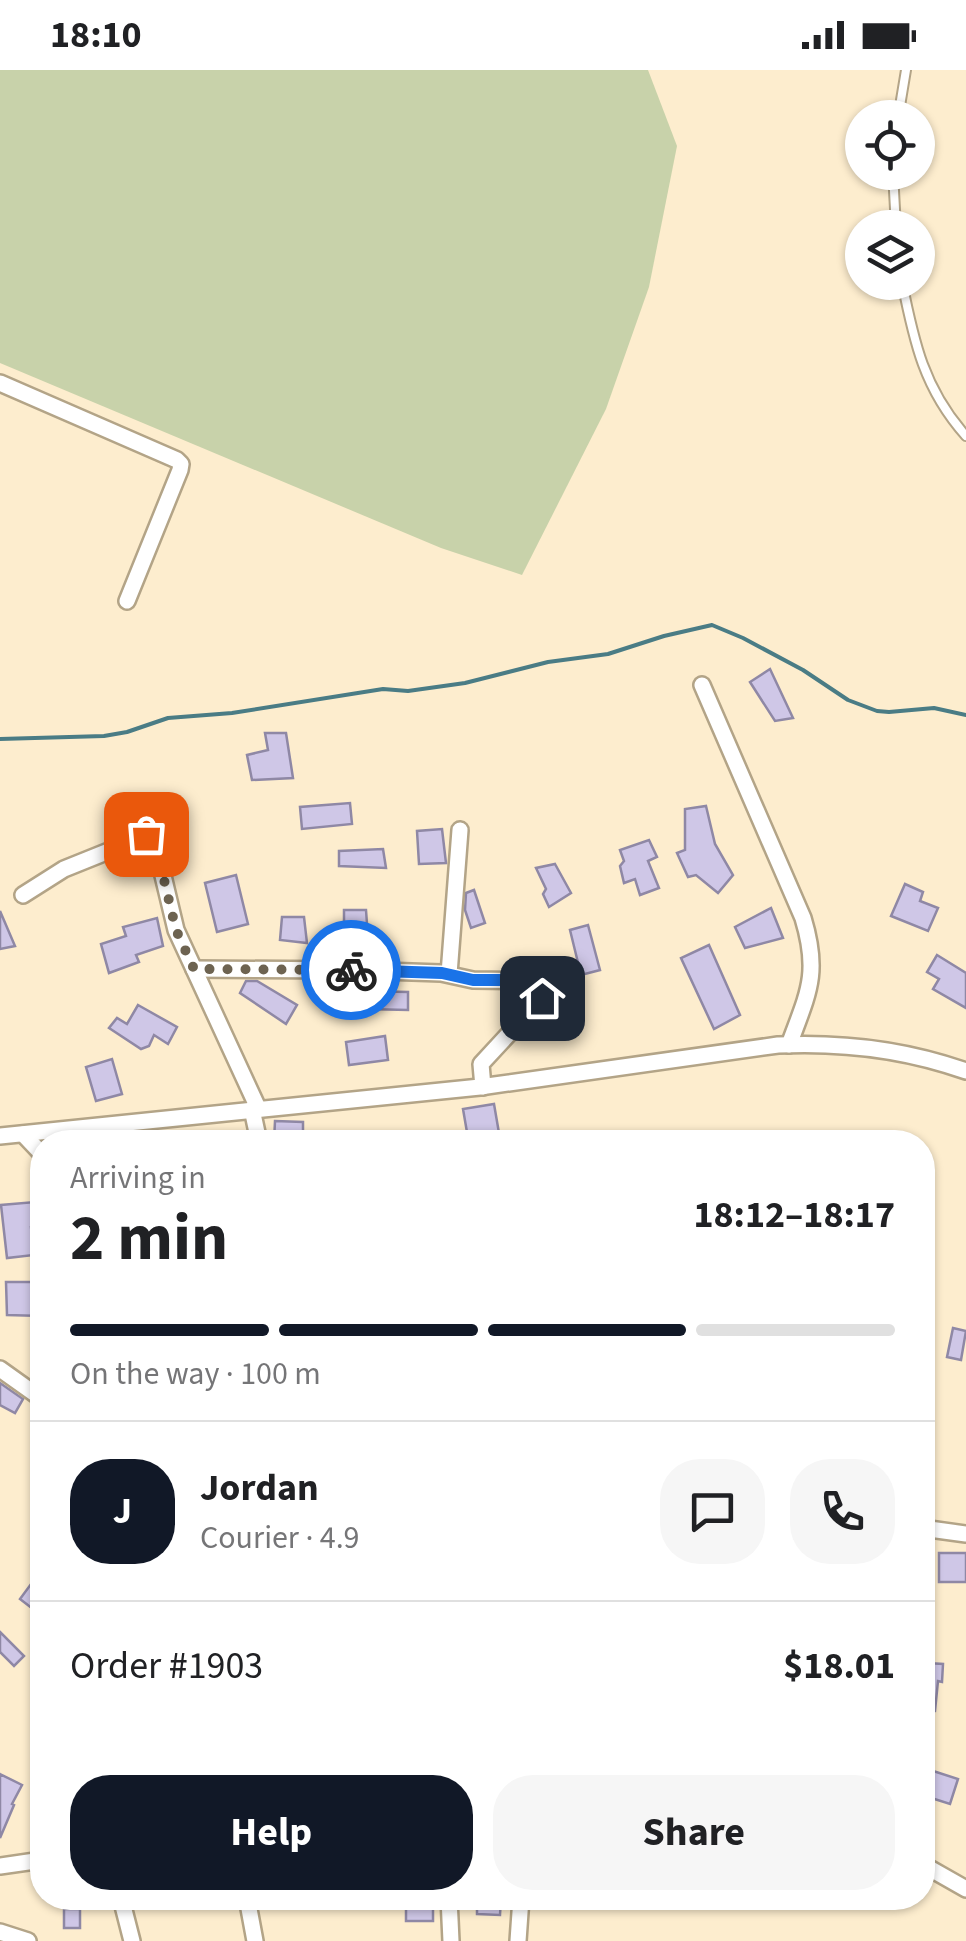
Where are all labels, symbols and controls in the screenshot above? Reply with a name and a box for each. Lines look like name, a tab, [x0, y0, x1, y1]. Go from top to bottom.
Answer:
text: 18:10	[50, 8, 142, 62]
map controls	[845, 100, 935, 300]
button: locate	[845, 100, 935, 190]
button: layers	[845, 210, 935, 300]
pin	[104, 792, 189, 877]
icon: bag	[119, 807, 174, 862]
courier	[301, 920, 401, 1020]
icon: bike	[324, 943, 379, 998]
pin	[500, 956, 585, 1041]
icon: home	[515, 971, 570, 1026]
text: Arriving in	[70, 1155, 206, 1201]
text: 18:12–18:17	[693, 1188, 895, 1242]
text: 2 min	[70, 1192, 228, 1285]
text: On the way · 100 m	[70, 1351, 321, 1397]
button: chat	[660, 1459, 765, 1564]
button: phone	[790, 1459, 895, 1564]
text: Jordan	[200, 1461, 319, 1515]
text: J	[113, 1484, 132, 1538]
text: Courier · 4.9	[200, 1515, 360, 1561]
text: Order #1903	[70, 1639, 263, 1693]
text: $18.01	[783, 1639, 895, 1693]
button: Help	[70, 1775, 473, 1890]
button: Share	[493, 1775, 895, 1890]

